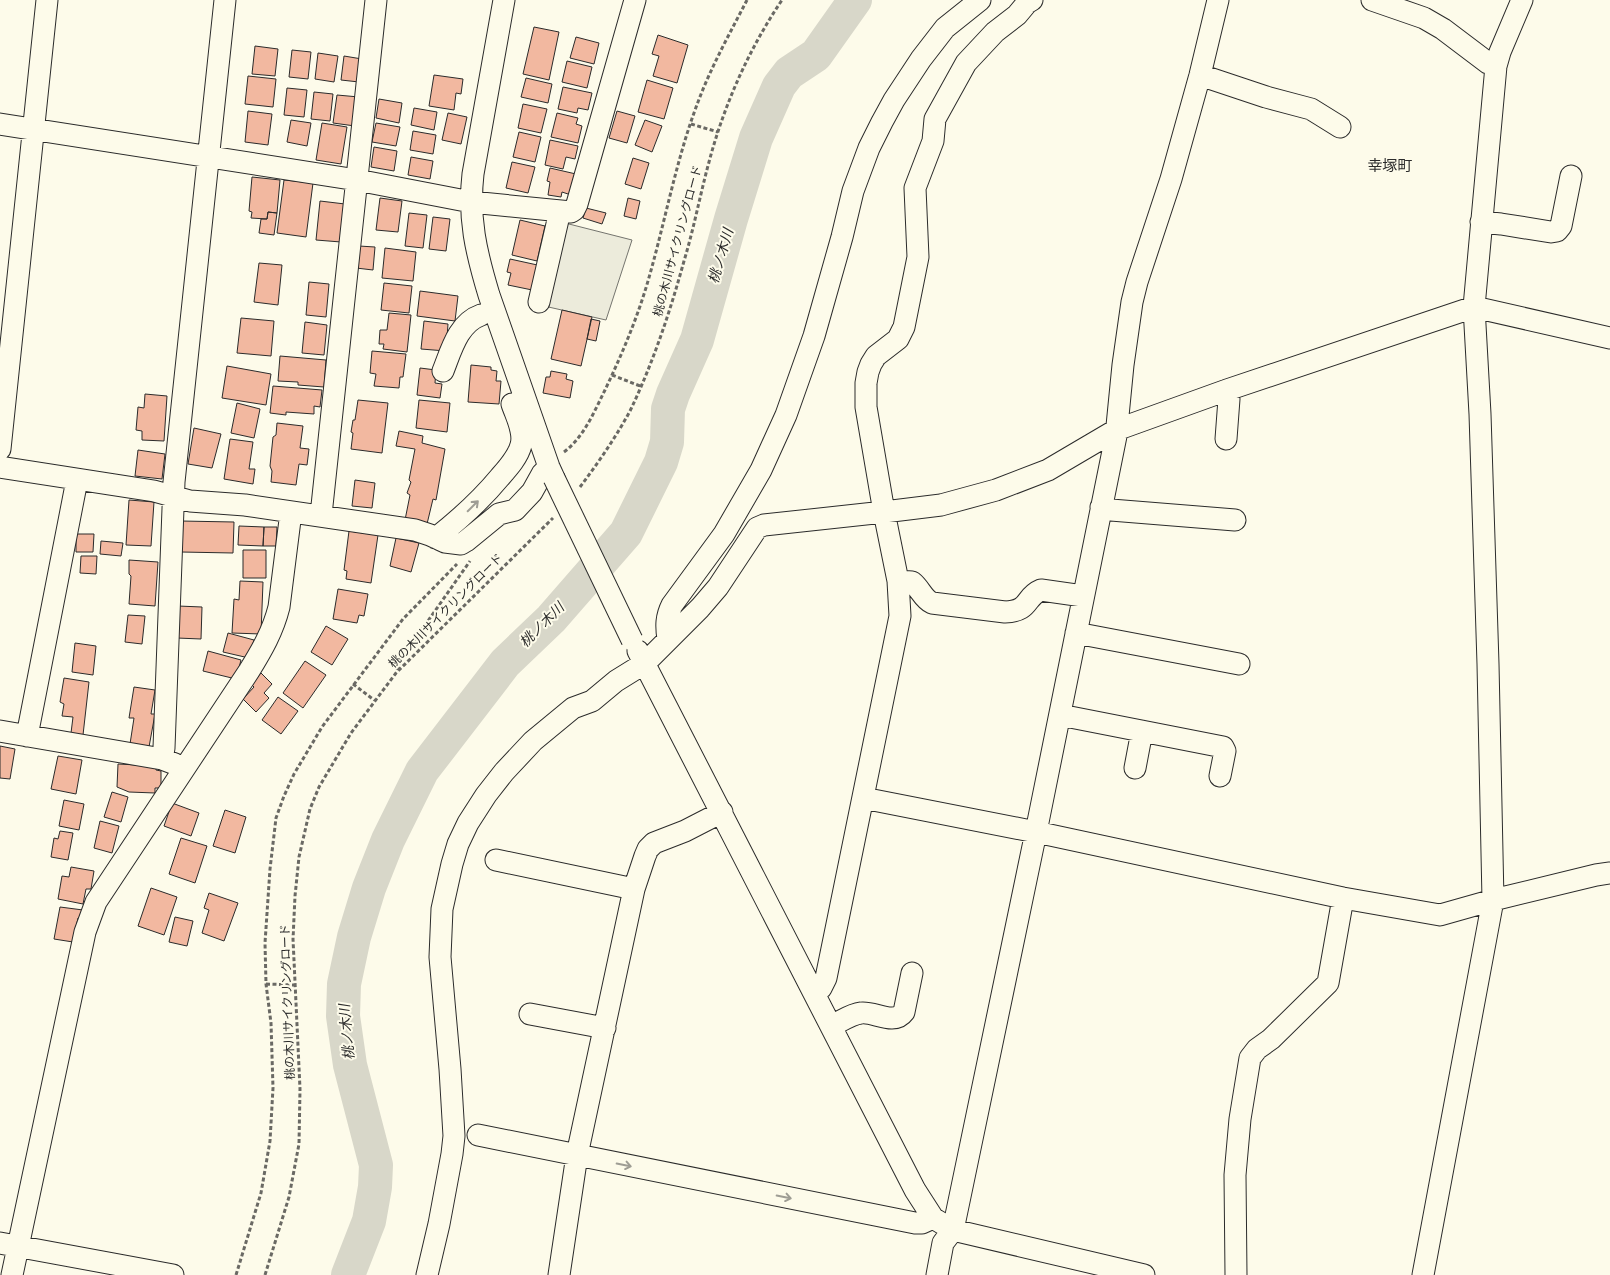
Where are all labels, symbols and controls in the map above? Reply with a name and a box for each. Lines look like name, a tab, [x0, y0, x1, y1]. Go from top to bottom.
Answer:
district label: 幸塚町	[1367, 157, 1413, 175]
street label: 桃の木川サイクリングロード	[651, 164, 705, 318]
water label: 桃ノ木川	[705, 225, 737, 285]
one-way arrow	[467, 500, 480, 512]
street label: 桃の木川サイクリングロード	[386, 551, 506, 671]
water label: 桃ノ木川	[516, 598, 569, 651]
street label: 桃の木川サイクリングロード	[278, 924, 298, 1080]
water label: 桃ノ木川	[336, 1001, 358, 1061]
one-way arrow	[616, 1160, 632, 1170]
one-way arrow	[775, 1193, 791, 1202]

